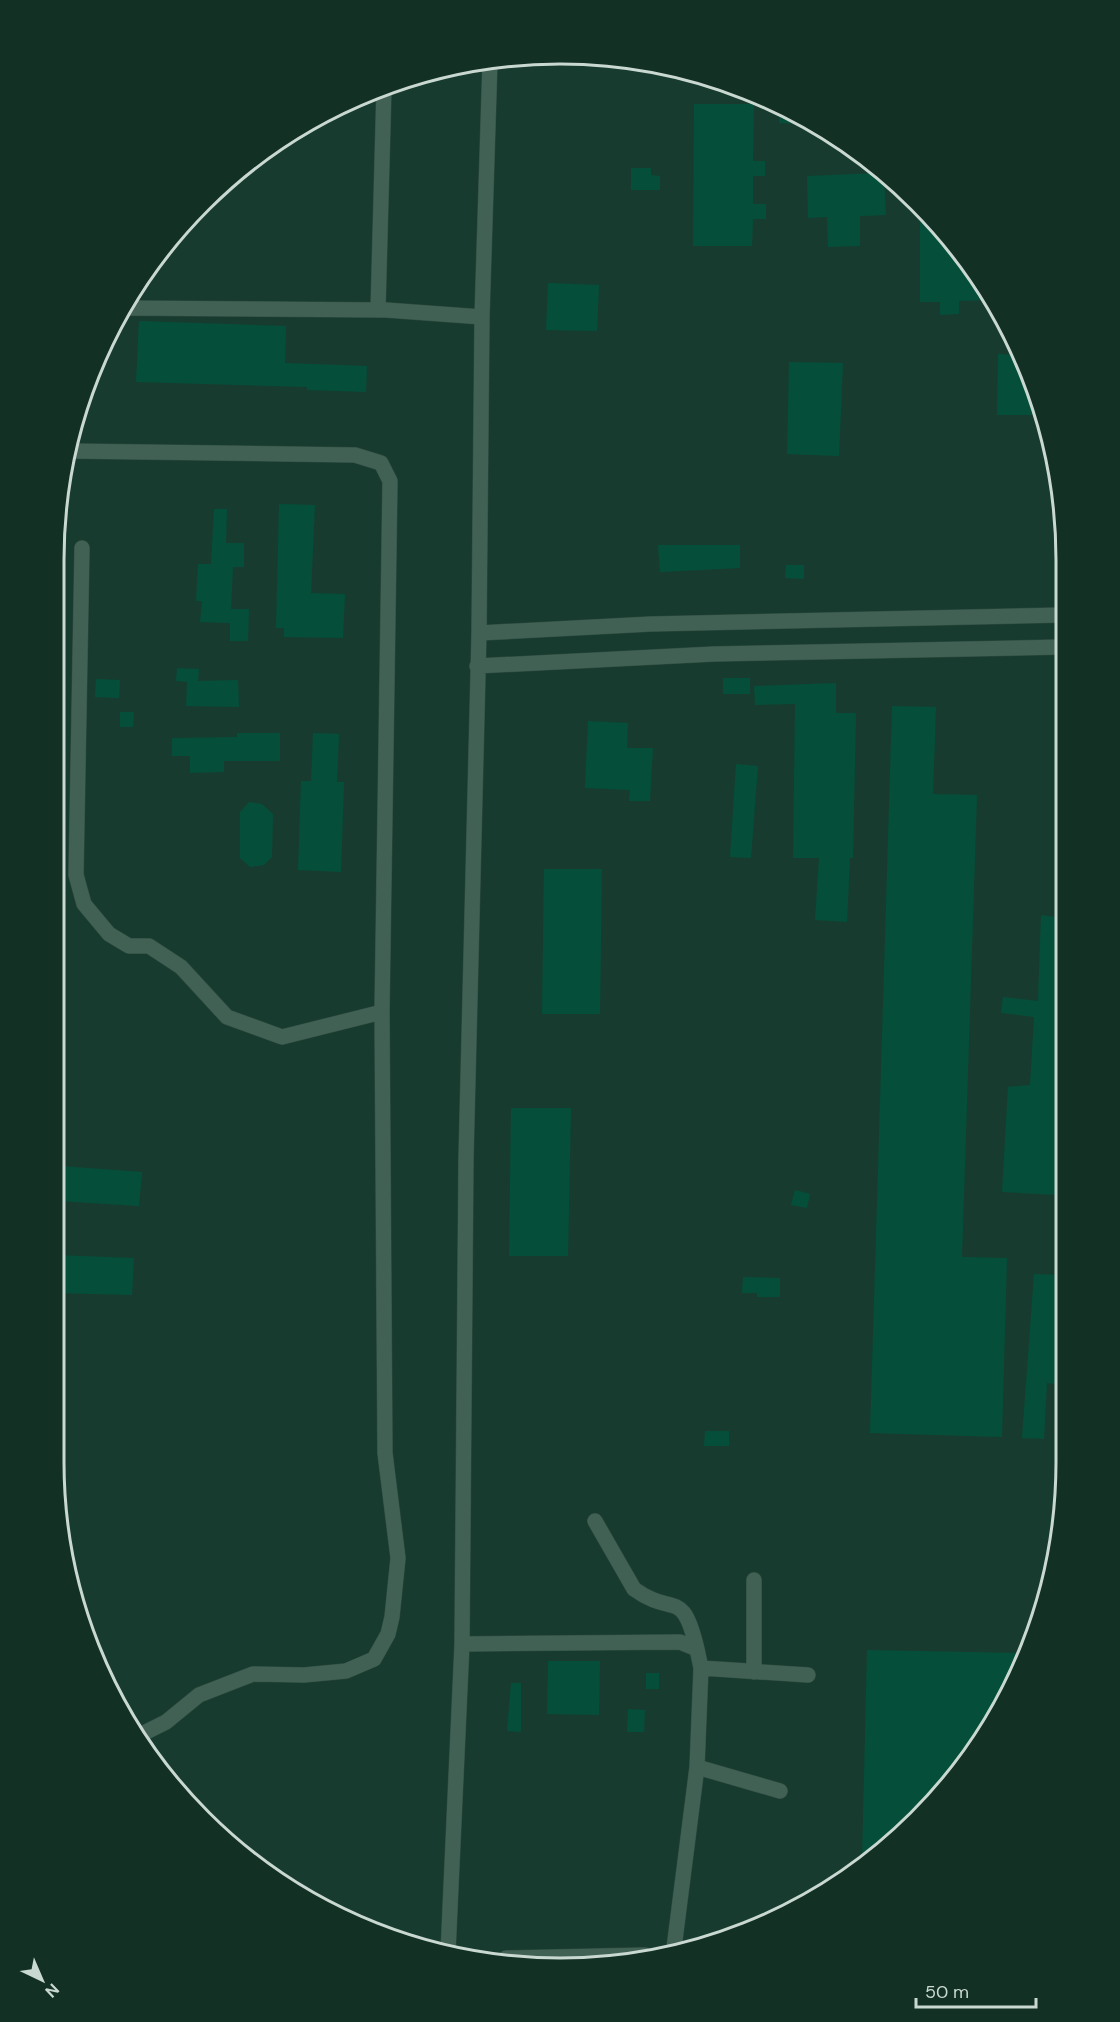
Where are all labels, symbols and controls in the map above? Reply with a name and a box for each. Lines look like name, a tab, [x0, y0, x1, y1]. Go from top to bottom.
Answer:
north arrow	[12, 1950, 72, 2010]
scale bar	[916, 1971, 1036, 2009]
text: N	[41, 1979, 64, 2002]
text: 50 m	[925, 1980, 969, 2004]

